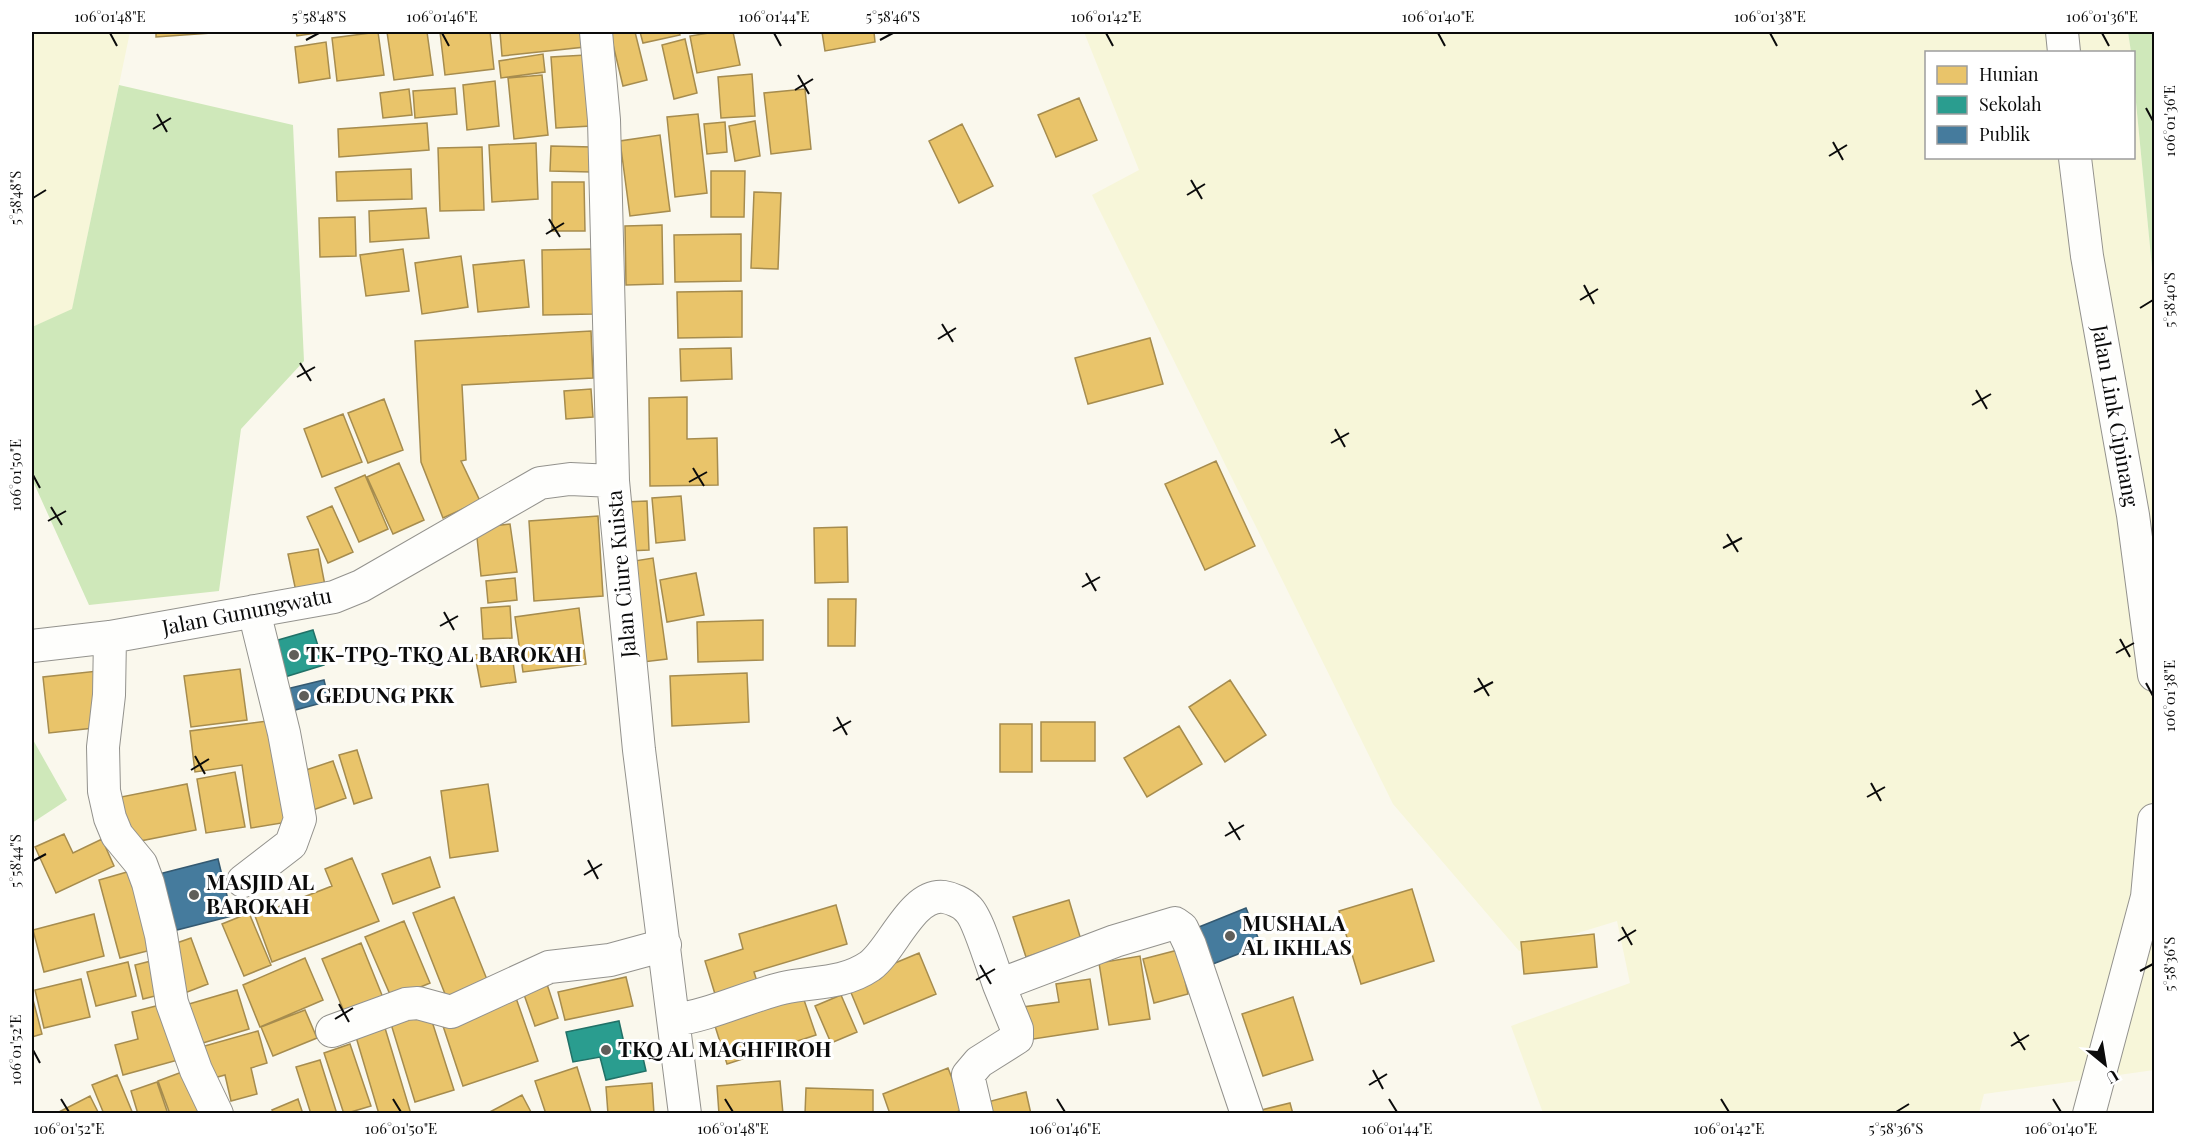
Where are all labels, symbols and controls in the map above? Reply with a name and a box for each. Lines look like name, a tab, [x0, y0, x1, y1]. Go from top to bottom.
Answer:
text: 106°01'48"E	[74, 6, 146, 26]
text: 5°58'48"S	[292, 6, 346, 26]
text: 106°01'46"E	[406, 6, 478, 26]
text: 106°01'44"E	[739, 6, 809, 26]
text: 5°58'46"S	[866, 6, 920, 26]
text: 106°01'42"E	[1071, 6, 1141, 26]
text: 106°01'40"E	[1402, 6, 1474, 26]
text: 106°01'38"E	[1734, 6, 1806, 26]
text: 106°01'36"E	[2066, 6, 2138, 26]
legend	[1925, 51, 2135, 159]
text: Hunian	[1979, 62, 2039, 86]
text: 106°01'36"E	[2159, 85, 2179, 157]
text: Sekolah	[1979, 92, 2042, 116]
text: Publik	[1979, 122, 2030, 146]
text: 5°58'48"S	[5, 171, 25, 225]
text: 5°58'40"S	[2159, 272, 2179, 328]
street label: Jalan Link Cipinang	[2087, 322, 2147, 509]
text: 106°01'50"E	[5, 439, 25, 511]
street label: Jalan Ciure Kuista	[599, 489, 641, 660]
street label: Jalan Gunungwatu	[158, 580, 334, 640]
place label: TK-TPQ-TKQ AL BAROKAH	[306, 639, 582, 667]
marker: TK-TPQ-TKQ AL BAROKAH	[287, 648, 301, 662]
text: 106°01'38"E	[2159, 660, 2179, 732]
place label: GEDUNG PKK	[316, 680, 455, 708]
marker: GEDUNG PKK	[297, 689, 311, 703]
text: 5°58'44"S	[5, 834, 25, 888]
place label: MASJID AL BAROKAH	[206, 867, 314, 919]
marker: MASJID AL BAROKAH	[187, 888, 201, 902]
place label: MUSHALA AL IKHLAS	[1241, 908, 1352, 960]
marker: MUSHALA AL IKHLAS	[1223, 929, 1237, 943]
text: 5°58'36"S	[2159, 937, 2179, 991]
text: 106°01'52"E	[5, 1015, 25, 1085]
place label: TKQ AL MAGHFIROH	[618, 1034, 832, 1062]
north arrow	[2075, 1034, 2135, 1094]
marker: TKQ AL MAGHFIROH	[599, 1043, 613, 1057]
text: U	[2103, 1066, 2123, 1089]
text: 106°01'52"E	[34, 1118, 104, 1138]
text: 106°01'50"E	[365, 1118, 437, 1138]
text: 106°01'48"E	[697, 1118, 769, 1138]
text: 106°01'46"E	[1029, 1118, 1101, 1138]
text: 106°01'44"E	[1362, 1118, 1432, 1138]
text: 106°01'42"E	[1694, 1118, 1764, 1138]
text: 5°58'36"S	[1869, 1118, 1923, 1138]
text: 106°01'40"E	[2025, 1118, 2097, 1138]

